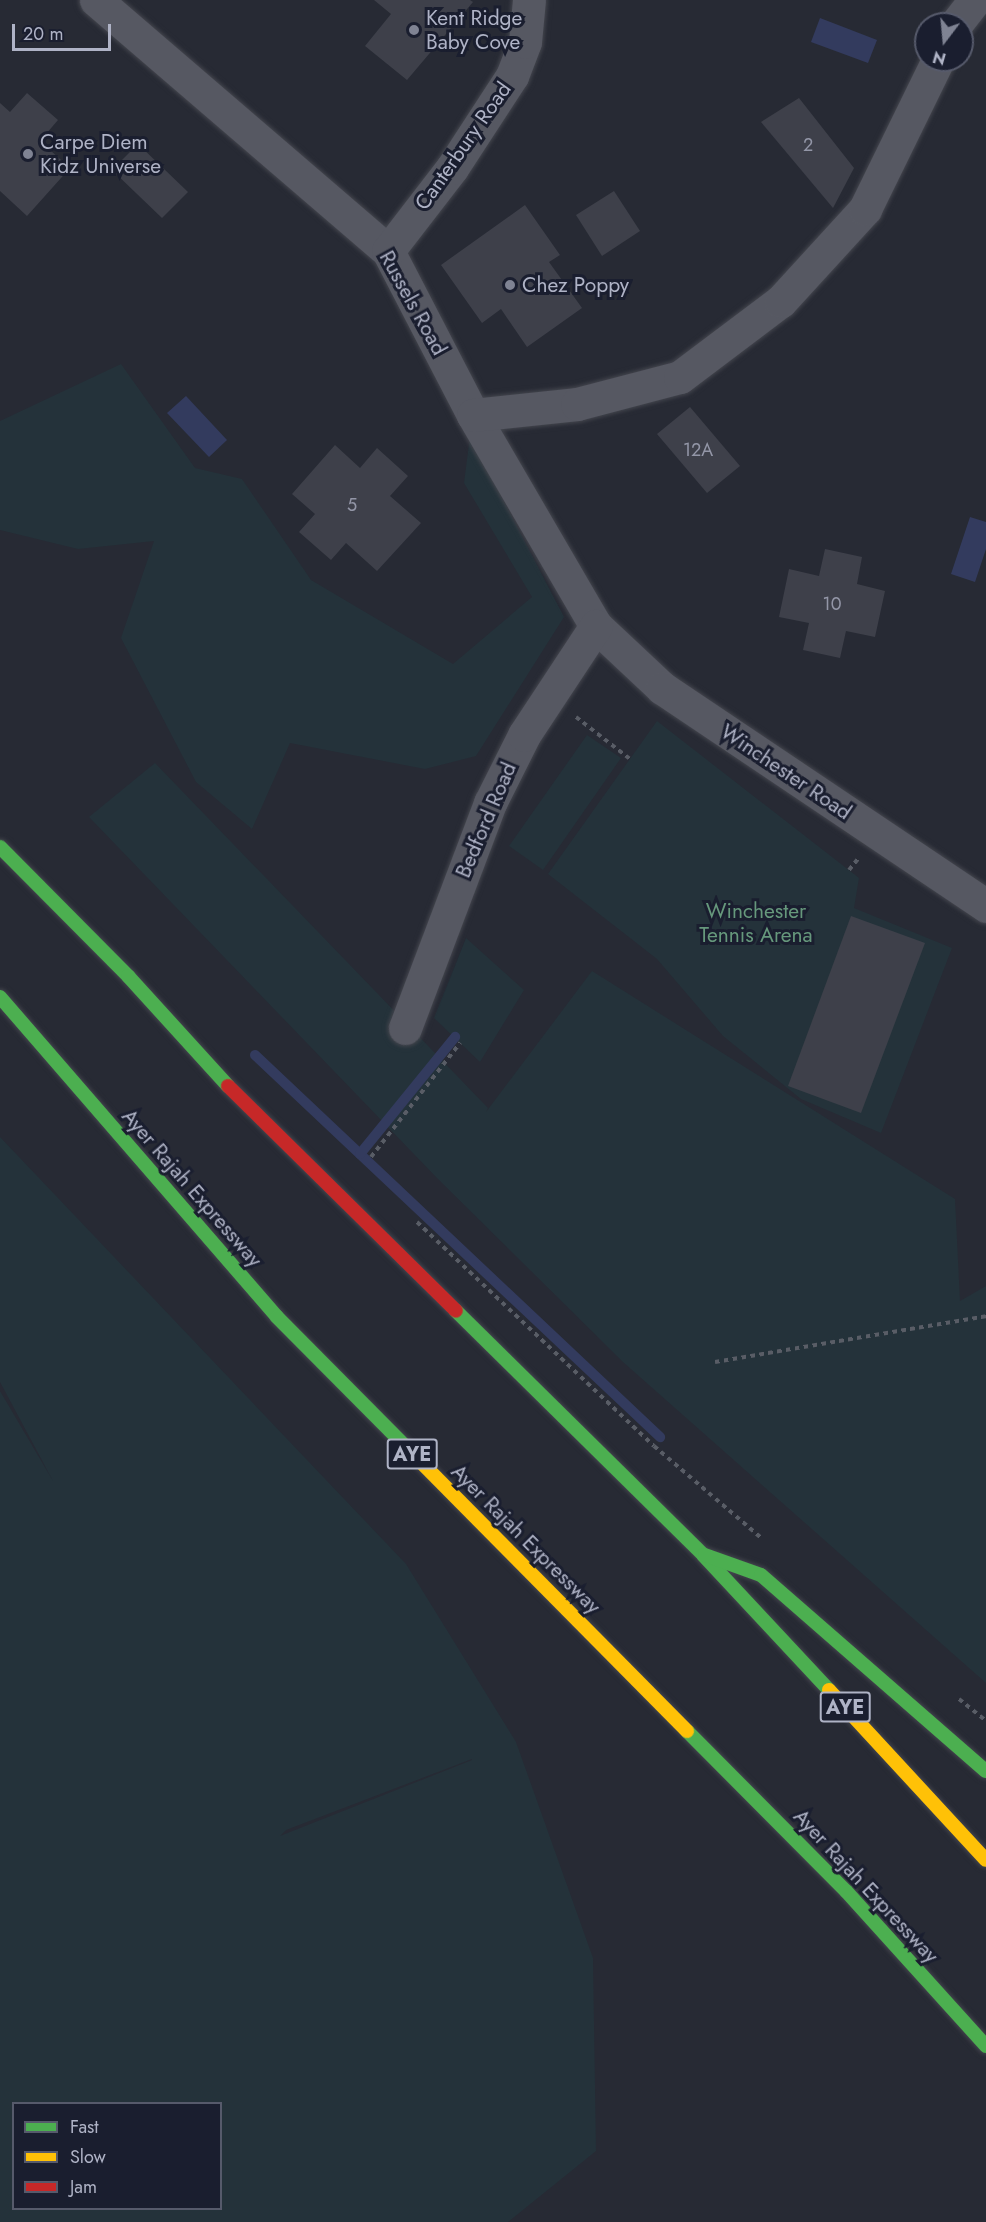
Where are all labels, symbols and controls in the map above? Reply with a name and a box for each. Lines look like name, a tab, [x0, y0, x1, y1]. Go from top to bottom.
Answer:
place label: Kent Ridge Baby Cove	[426, 5, 522, 55]
scale bar	[15, 12, 114, 50]
north arrow	[914, 12, 974, 72]
text: 20 m	[23, 21, 63, 47]
marker: Kent Ridge Baby Cove	[407, 23, 421, 37]
text: N	[930, 45, 949, 71]
street label: Canterbury Road	[410, 77, 516, 215]
place label: Carpe Diem Kidz Universe	[40, 129, 161, 179]
house number: 2	[803, 134, 813, 156]
marker: Carpe Diem Kidz Universe	[21, 147, 35, 161]
street label: Russels Road	[374, 246, 452, 360]
place label: Chez Poppy	[522, 272, 629, 298]
marker: Chez Poppy	[503, 278, 517, 292]
house number: 12A	[683, 439, 713, 461]
house number: 5	[347, 494, 357, 516]
house number: 10	[823, 593, 841, 615]
street label: Winchester Road	[716, 719, 856, 825]
street label: Bedford Road	[450, 759, 522, 881]
park label: Winchester Tennis Arena	[699, 898, 813, 948]
street label: Ayer Rajah Expressway	[117, 1104, 267, 1272]
road number: AYE	[386, 1437, 438, 1471]
street label: Ayer Rajah Expressway	[446, 1459, 606, 1619]
road number: AYE	[820, 1690, 870, 1724]
street label: Ayer Rajah Expressway	[788, 1804, 944, 1968]
legend	[12, 2102, 222, 2210]
text: Fast	[70, 2114, 99, 2140]
text: Slow	[70, 2144, 106, 2170]
text: Jam	[70, 2174, 97, 2200]

